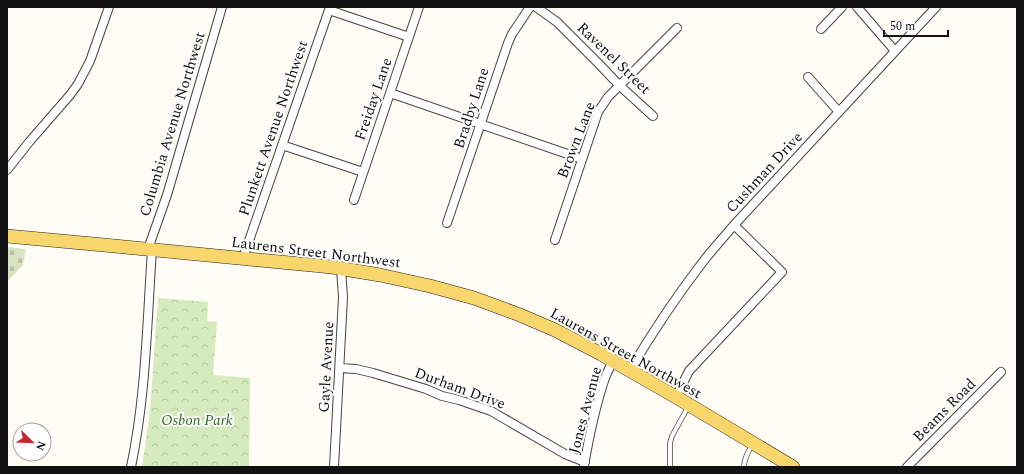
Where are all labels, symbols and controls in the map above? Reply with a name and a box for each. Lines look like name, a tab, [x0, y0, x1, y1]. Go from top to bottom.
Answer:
scale bar	[884, 12, 948, 38]
street label: Ravenel Street	[571, 17, 656, 100]
text: 50 m	[890, 17, 915, 36]
street label: Columbia Avenue Northwest	[133, 29, 212, 219]
street label: Plunkett Avenue Northwest	[233, 37, 314, 219]
street label: Freiday Lane	[349, 55, 398, 144]
street label: Bradby Lane	[448, 65, 495, 152]
street label: Brown Lane	[551, 98, 602, 182]
street label: Cushman Drive	[721, 127, 808, 218]
street label: Laurens Street Northwest	[230, 231, 402, 274]
street label: Laurens Street Northwest	[546, 302, 706, 405]
street label: Gayle Avenue	[313, 321, 340, 413]
street label: Durham Drive	[411, 361, 509, 416]
street label: Jones Avenue	[563, 364, 608, 456]
street label: Beams Road	[907, 373, 981, 447]
park label: Osbon Park	[161, 409, 233, 432]
north arrow	[12, 422, 52, 462]
text: N	[31, 438, 50, 453]

